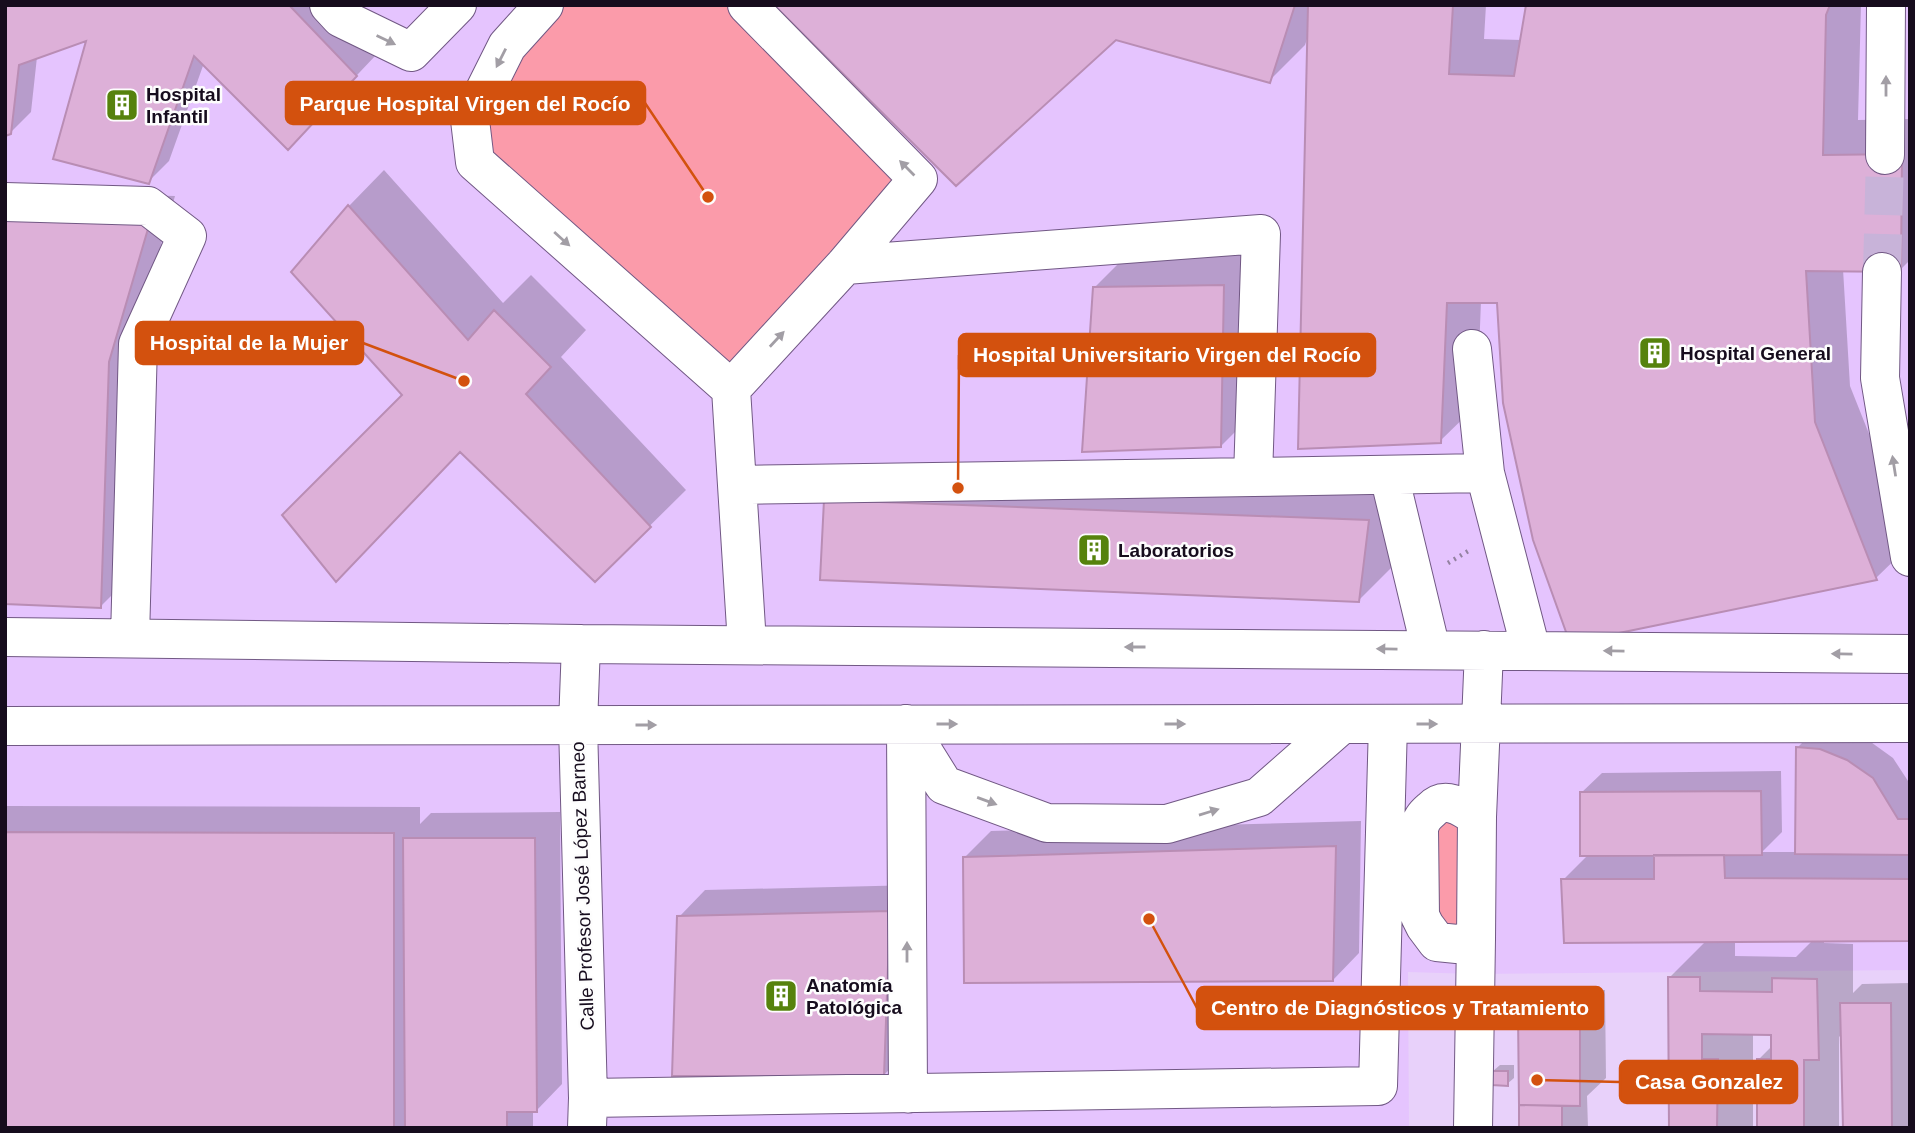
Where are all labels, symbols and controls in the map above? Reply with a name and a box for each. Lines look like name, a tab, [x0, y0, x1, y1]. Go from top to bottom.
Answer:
one-way arrow	[376, 34, 396, 46]
one-way arrow	[496, 48, 507, 68]
one-way arrow	[1880, 75, 1892, 97]
callout: Parque Hospital Virgen del Rocío	[286, 82, 645, 124]
place label: Hospital Infantil	[146, 84, 221, 127]
building icon: Hospital Infantil	[103, 86, 141, 124]
text: Parque Hospital Virgen del Rocío	[299, 92, 631, 115]
one-way arrow	[899, 160, 916, 177]
one-way arrow	[553, 231, 570, 246]
callout: Hospital de la Mujer	[136, 322, 363, 364]
text: Hospital de la Mujer	[150, 331, 348, 354]
one-way arrow	[769, 331, 785, 348]
callout: Hospital Universitario Virgen del Rocío	[959, 334, 1375, 376]
building icon: Hospital General	[1636, 334, 1674, 372]
text: Hospital Universitario Virgen del Rocío	[973, 343, 1361, 366]
place label: Hospital General	[1680, 343, 1831, 364]
one-way arrow	[1888, 455, 1899, 477]
building icon: Laboratorios	[1075, 531, 1113, 569]
place label: Laboratorios	[1118, 540, 1234, 561]
one-way arrow	[1123, 641, 1145, 653]
one-way arrow	[1375, 643, 1397, 655]
one-way arrow	[1603, 645, 1625, 657]
one-way arrow	[1830, 648, 1852, 659]
one-way arrow	[936, 718, 958, 730]
one-way arrow	[1164, 718, 1186, 730]
one-way arrow	[1416, 718, 1438, 730]
one-way arrow	[635, 719, 657, 731]
street label: Calle Profesor José López Barneo	[567, 741, 598, 1031]
one-way arrow	[977, 795, 998, 806]
one-way arrow	[1198, 806, 1219, 816]
one-way arrow	[901, 941, 913, 963]
place label: Anatomía Patológica	[806, 975, 903, 1018]
building icon: Anatomía Patológica	[762, 977, 800, 1015]
callout: Centro de Diagnósticos y Tratamiento	[1197, 987, 1603, 1029]
text: Centro de Diagnósticos y Tratamiento	[1211, 996, 1589, 1019]
callout: Casa Gonzalez	[1620, 1061, 1797, 1103]
text: Casa Gonzalez	[1635, 1070, 1783, 1093]

